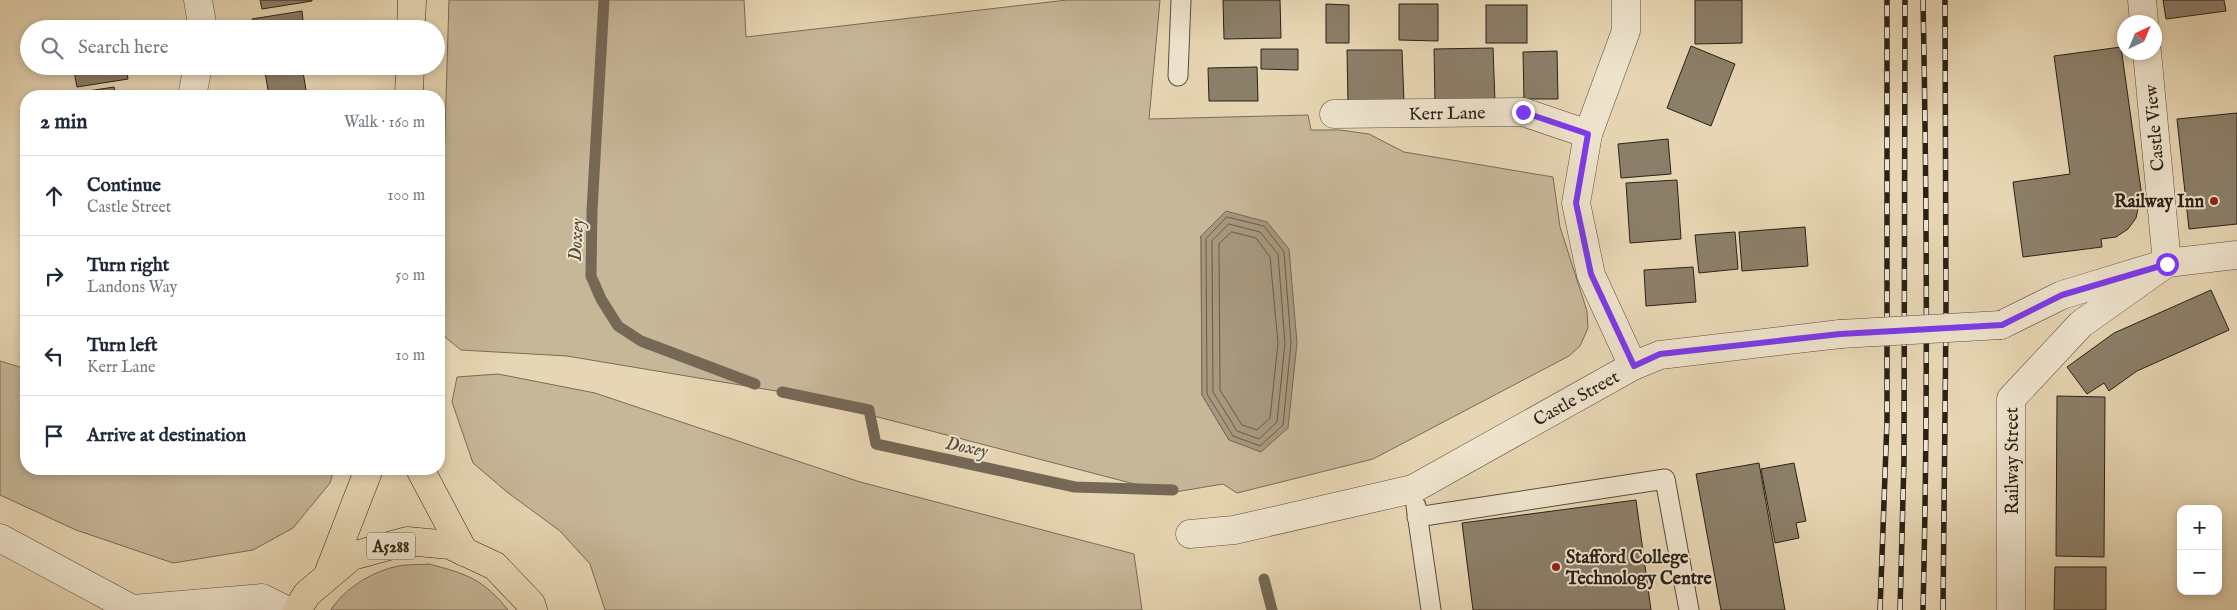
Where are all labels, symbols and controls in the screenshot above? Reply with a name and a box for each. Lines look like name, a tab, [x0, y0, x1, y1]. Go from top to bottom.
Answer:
north arrow	[2117, 15, 2162, 60]
search box	[20, 20, 445, 75]
icon: search	[38, 34, 66, 62]
text: Search here	[78, 36, 169, 60]
street label: Castle View	[2140, 82, 2171, 172]
route end	[1512, 101, 1535, 124]
street label: Kerr Lane	[1408, 102, 1486, 127]
text: 2 min	[40, 109, 87, 136]
text: Walk · 160 m	[344, 113, 425, 133]
text: Continue	[87, 174, 161, 198]
icon: ahead	[40, 182, 68, 210]
text: 100 m	[388, 186, 425, 206]
place label: Railway Inn	[2114, 191, 2204, 214]
marker: Railway Inn	[2208, 195, 2220, 207]
text: Castle Street	[87, 198, 171, 218]
water label: Doxey	[564, 217, 590, 262]
route start	[2156, 253, 2179, 276]
text: Turn right	[87, 254, 169, 278]
icon: right	[40, 262, 68, 290]
text: 50 m	[396, 266, 425, 286]
text: Landons Way	[87, 278, 177, 298]
text: Turn left	[87, 334, 158, 358]
icon: left	[40, 342, 68, 370]
text: 10 m	[395, 346, 425, 366]
text: Kerr Lane	[87, 358, 155, 378]
street label: Castle Street	[1530, 366, 1624, 432]
street label: Railway Street	[2002, 407, 2025, 515]
icon: arrive	[40, 422, 68, 450]
text: Arrive at destination	[87, 424, 246, 448]
water label: Doxey	[943, 432, 991, 464]
map controls	[2177, 505, 2222, 595]
button: +	[2177, 505, 2222, 550]
road number: A5288	[367, 532, 415, 560]
place label: Stafford College Technology Centre	[1565, 547, 1712, 591]
button: −	[2177, 550, 2222, 595]
marker: Stafford College Technology Centre	[1550, 561, 1562, 573]

